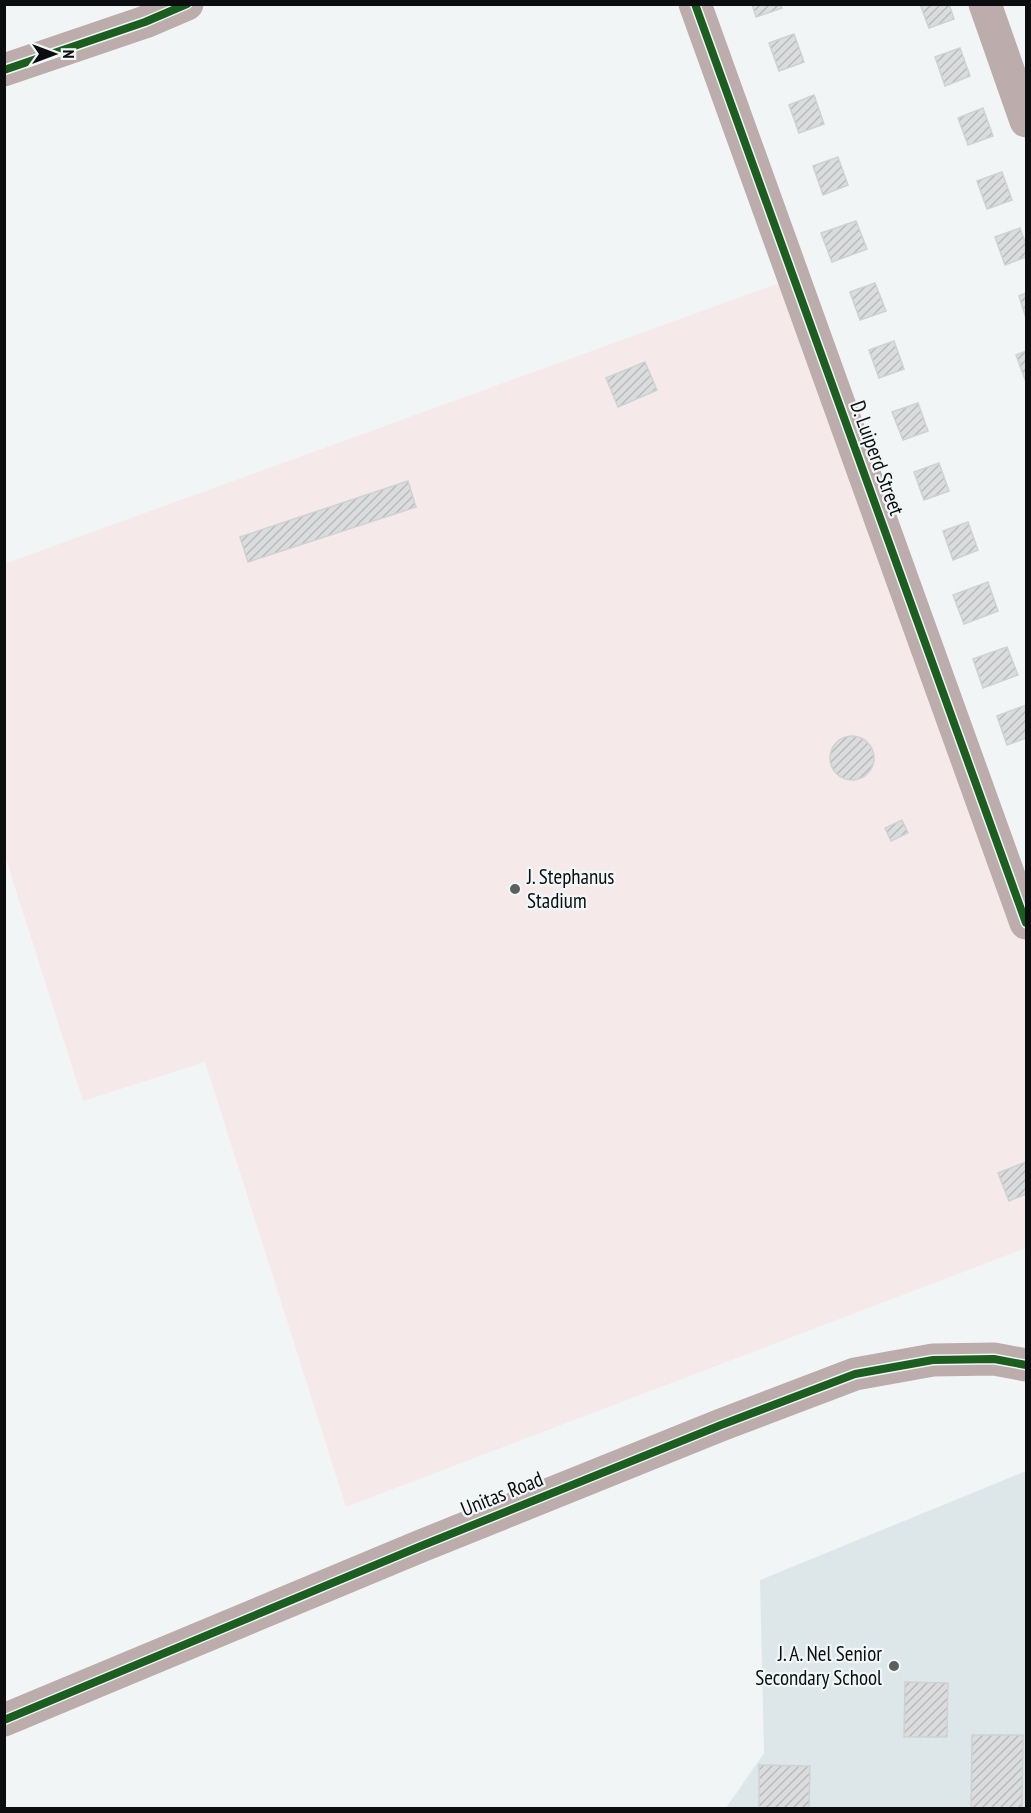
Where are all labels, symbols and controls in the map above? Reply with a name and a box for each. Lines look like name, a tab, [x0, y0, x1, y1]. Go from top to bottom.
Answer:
north arrow	[24, 24, 84, 84]
text: N	[59, 50, 79, 58]
street label: D. Luiperd Street	[844, 397, 911, 519]
place label: J. Stephanus Stadium	[526, 863, 614, 914]
marker: J. Stephanus Stadium	[508, 882, 522, 896]
street label: Unitas Road	[457, 1465, 547, 1522]
place label: J. A. Nel Senior Secondary School	[755, 1640, 882, 1691]
marker: J. A. Nel Senior Secondary School	[887, 1659, 901, 1673]

